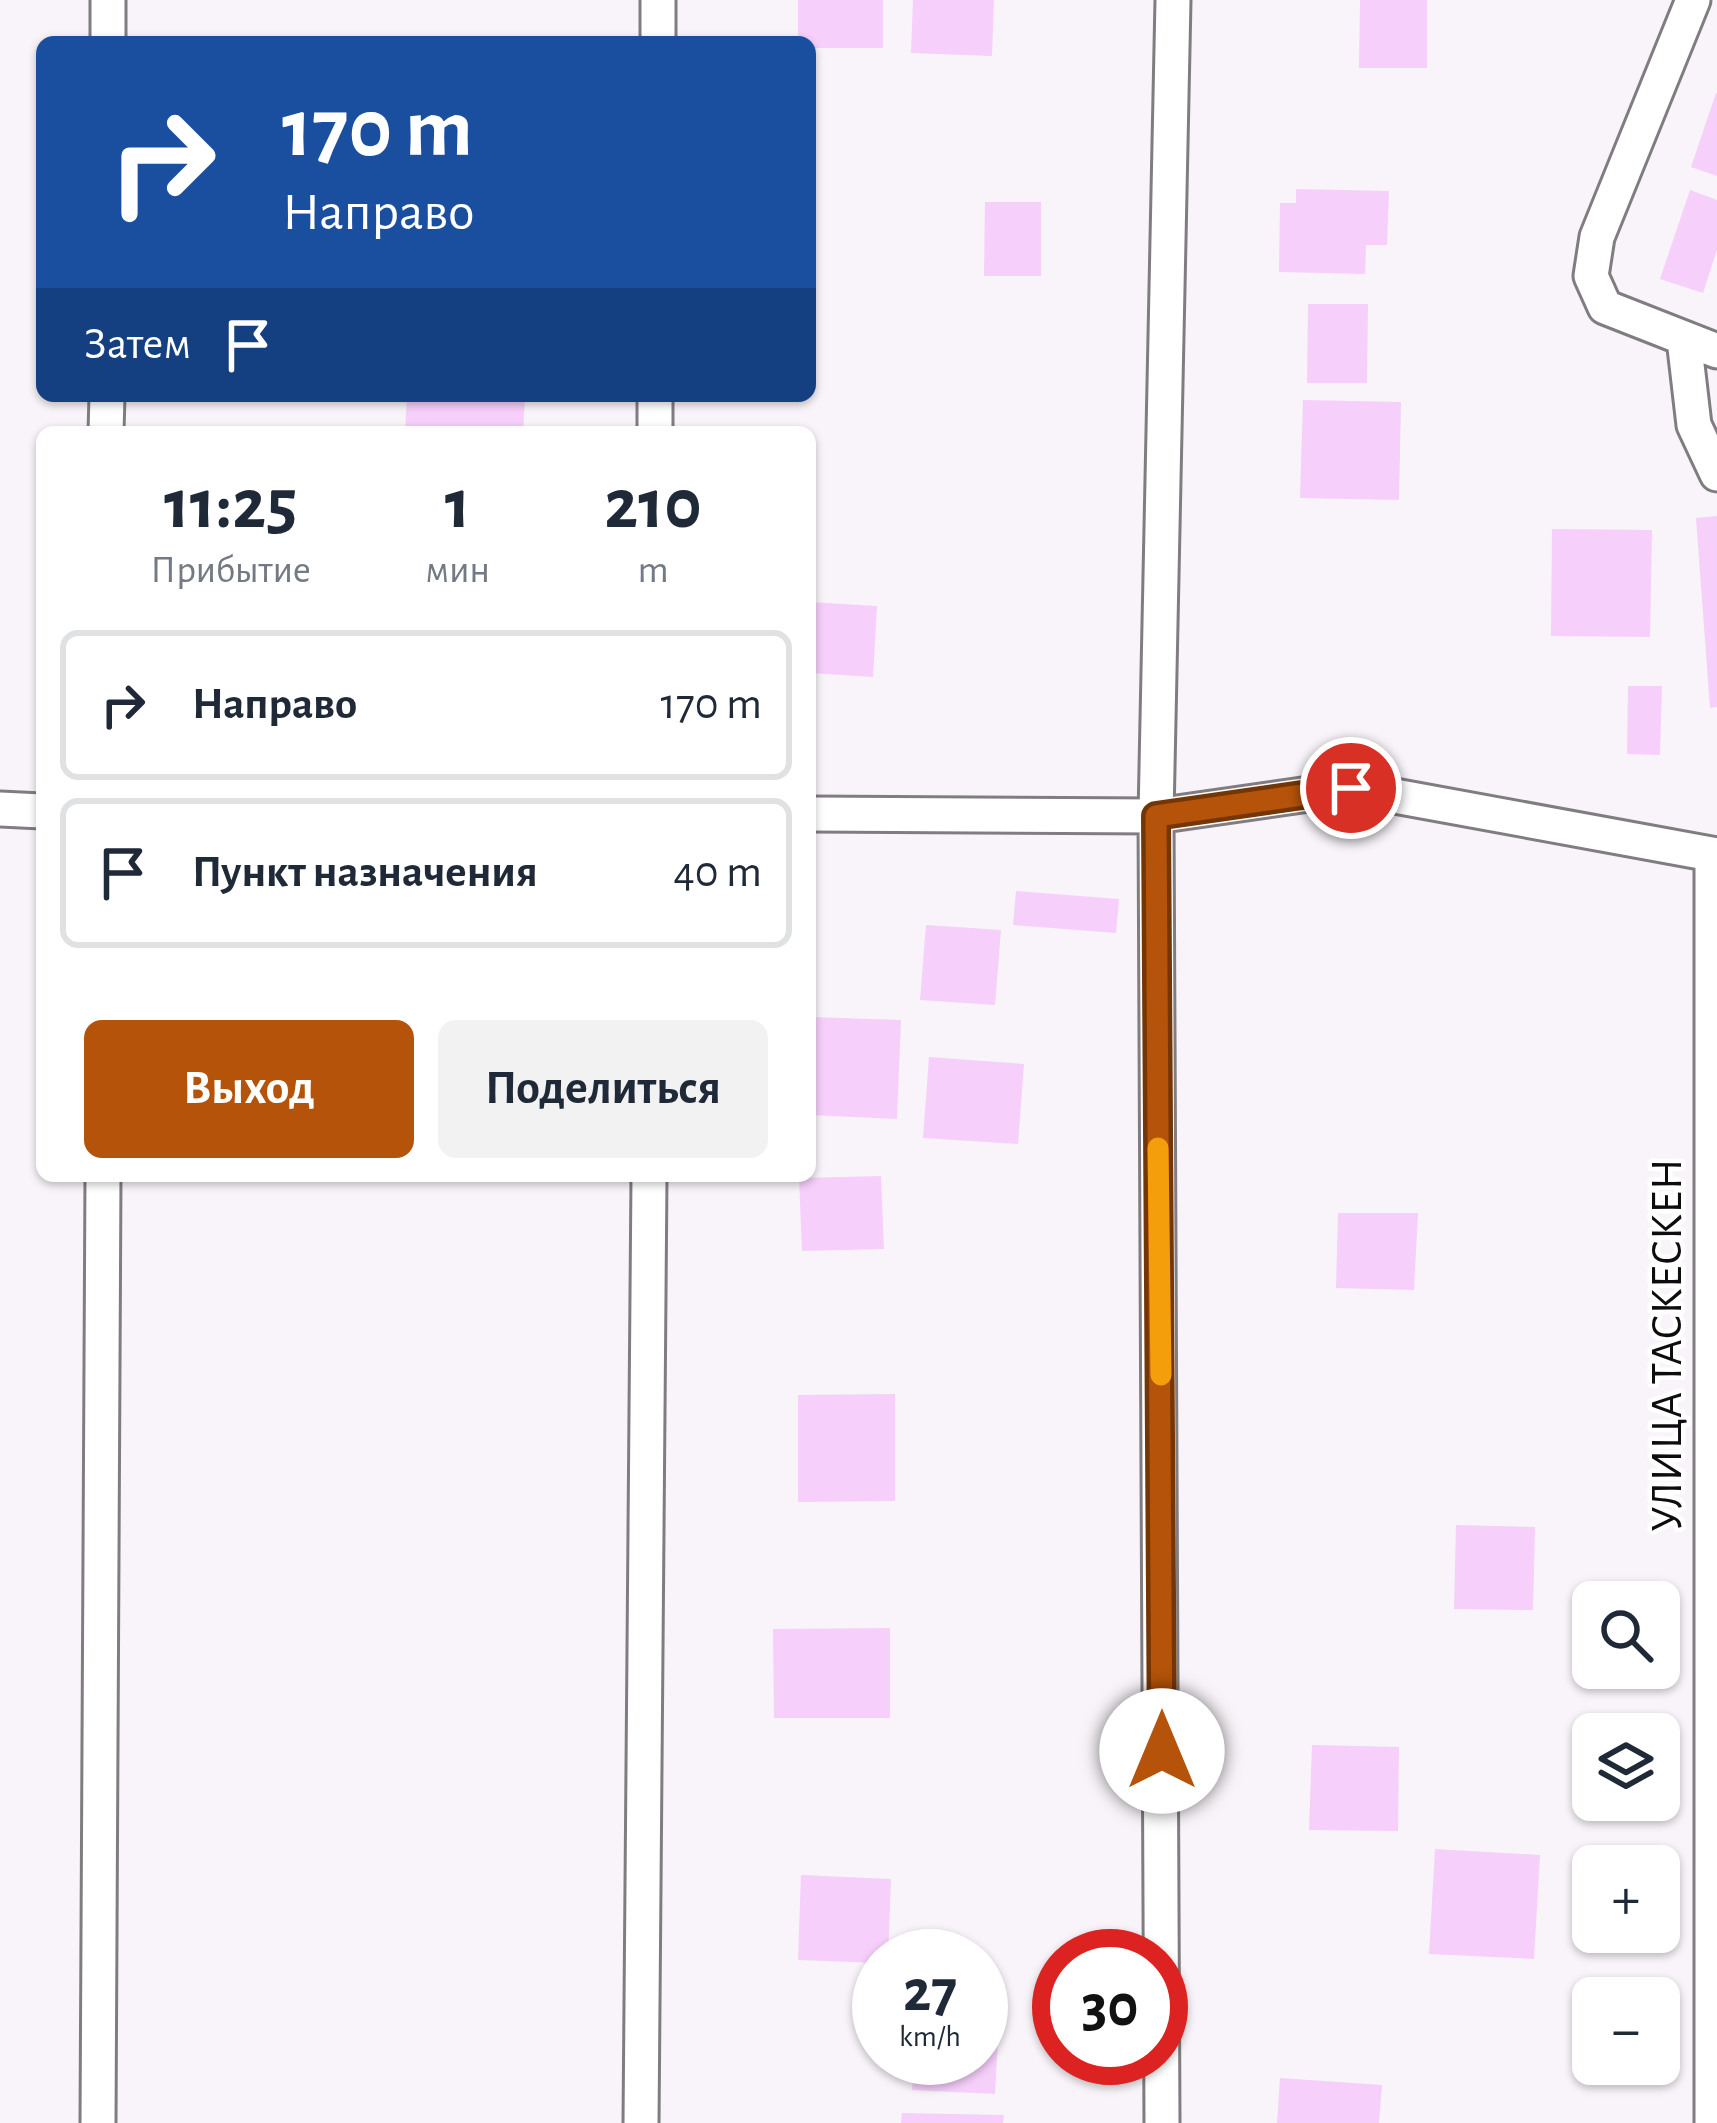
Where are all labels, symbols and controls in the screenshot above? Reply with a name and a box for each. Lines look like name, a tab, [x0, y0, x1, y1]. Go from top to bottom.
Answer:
icon: right	[84, 84, 240, 240]
text: 170 m	[282, 88, 473, 172]
text: Направо	[282, 186, 474, 240]
icon: arrive	[215, 312, 281, 378]
text: Затем	[84, 322, 191, 367]
text: 11:25	[164, 469, 297, 541]
text: 1	[445, 469, 471, 541]
text: 210	[604, 469, 702, 541]
text: Прибытие	[150, 551, 311, 590]
text: мин	[425, 551, 490, 590]
text: m	[637, 551, 669, 590]
icon: right	[90, 672, 156, 738]
text: Направо	[192, 682, 357, 727]
text: 170 m	[661, 682, 762, 727]
pin	[1300, 737, 1402, 839]
icon: arrive	[1318, 755, 1384, 821]
icon: arrive	[90, 840, 156, 906]
text: Пункт назначения	[192, 850, 538, 895]
text: 40 m	[673, 850, 762, 895]
button: Выход	[84, 1020, 414, 1158]
button: Поделиться	[438, 1020, 768, 1158]
street label: УЛИЦА ТАСКЕСКЕН	[1645, 1158, 1690, 1532]
map controls	[1572, 1581, 1680, 2085]
button: search	[1572, 1581, 1680, 1689]
position arrow	[1099, 1688, 1225, 1814]
button: layers	[1572, 1713, 1680, 1821]
button: +	[1572, 1845, 1680, 1953]
speed limit sign: 30	[1032, 1929, 1188, 2085]
text: 27	[903, 1962, 957, 2022]
button: −	[1572, 1977, 1680, 2085]
text: km/h	[899, 2022, 961, 2052]

